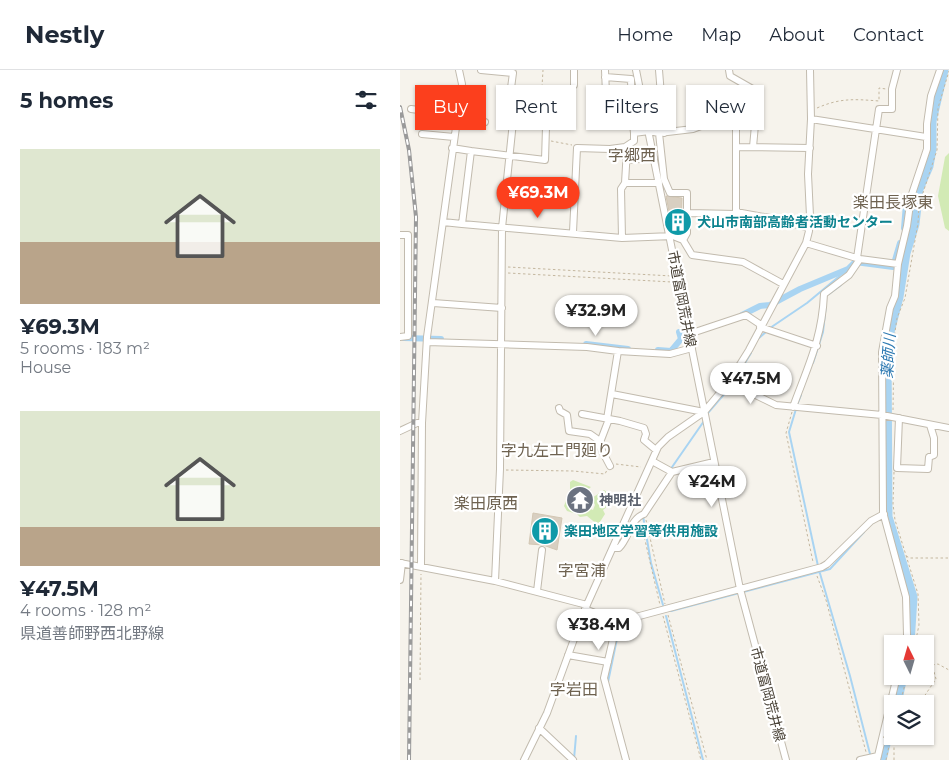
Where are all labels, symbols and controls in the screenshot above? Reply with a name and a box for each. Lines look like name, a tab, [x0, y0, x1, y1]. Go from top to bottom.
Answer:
text: Nestly	[25, 20, 104, 49]
text: Home	[617, 24, 673, 46]
text: Map	[701, 24, 741, 46]
text: About	[769, 24, 825, 46]
text: Contact	[853, 24, 924, 46]
chip: Buy	[415, 85, 486, 130]
chip: Rent	[496, 85, 576, 130]
chip: Filters	[586, 85, 676, 130]
chip: New	[686, 85, 764, 130]
icon: filters	[352, 86, 380, 114]
text: 5 homes	[20, 88, 113, 113]
district label: 字郷西	[608, 146, 656, 165]
pin: ¥69.3M	[497, 176, 579, 219]
icon: home	[155, 181, 245, 271]
text: ¥69.3M	[508, 183, 568, 202]
district label: 楽田長塚東	[853, 193, 933, 212]
building icon: 犬山市南部高齢者活動センター	[663, 207, 693, 237]
place label: 犬山市南部高齢者活動センター	[697, 213, 893, 231]
street label: 市道富岡荒井線	[664, 249, 700, 349]
pin: ¥32.9M	[555, 294, 637, 337]
text: ¥32.9M	[566, 301, 626, 320]
text: ¥69.3M	[20, 314, 100, 339]
water label: 薬師川	[877, 331, 899, 379]
text: 5 rooms · 183 m²	[20, 339, 150, 358]
text: House	[20, 358, 71, 377]
pin: ¥47.5M	[710, 362, 792, 405]
text: ¥47.5M	[721, 369, 781, 388]
district label: 字九左エ門廻り	[501, 441, 613, 460]
icon: home	[155, 444, 245, 534]
pin: ¥24M	[682, 466, 742, 508]
text: ¥24M	[688, 472, 736, 491]
temple icon: 神明社	[565, 485, 595, 515]
place label: 神明社	[599, 491, 641, 509]
district label: 楽田原西	[454, 494, 518, 513]
building icon: 楽田地区学習等供用施設	[530, 516, 560, 546]
place label: 楽田地区学習等供用施設	[564, 522, 718, 540]
district label: 字宮浦	[558, 561, 606, 580]
text: ¥47.5M	[20, 576, 99, 601]
text: 4 rooms · 128 m²	[20, 601, 151, 620]
pin: ¥38.4M	[558, 608, 640, 651]
text: ¥38.4M	[568, 615, 630, 634]
text: 県道善師野西北野線	[20, 624, 164, 643]
north arrow	[884, 635, 934, 685]
map controls	[884, 635, 934, 745]
street label: 市道富岡荒井線	[747, 644, 789, 744]
district label: 字岩田	[550, 680, 598, 699]
button: layers	[884, 695, 934, 745]

